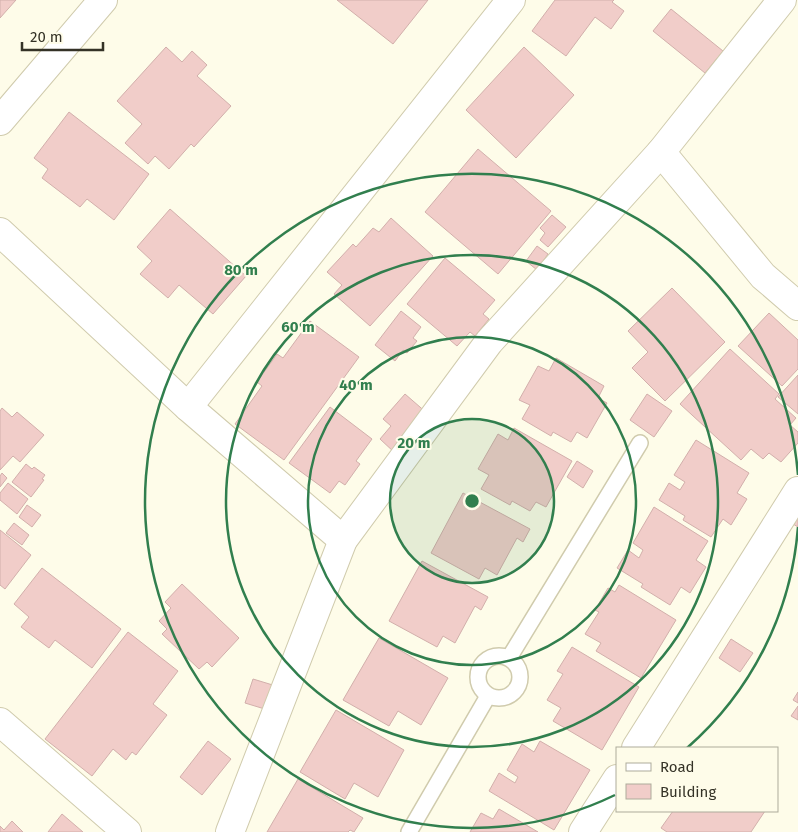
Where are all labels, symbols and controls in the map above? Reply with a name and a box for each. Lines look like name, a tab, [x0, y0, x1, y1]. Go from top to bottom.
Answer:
scale bar	[22, 20, 104, 52]
text: 20 m	[30, 28, 63, 46]
text: 80 m	[224, 261, 258, 279]
text: 60 m	[281, 318, 315, 336]
text: 40 m	[339, 376, 373, 394]
text: 20 m	[398, 434, 430, 452]
centre of rings	[463, 492, 481, 510]
legend	[616, 747, 778, 812]
text: Road	[660, 758, 695, 776]
text: Building	[660, 783, 716, 801]

